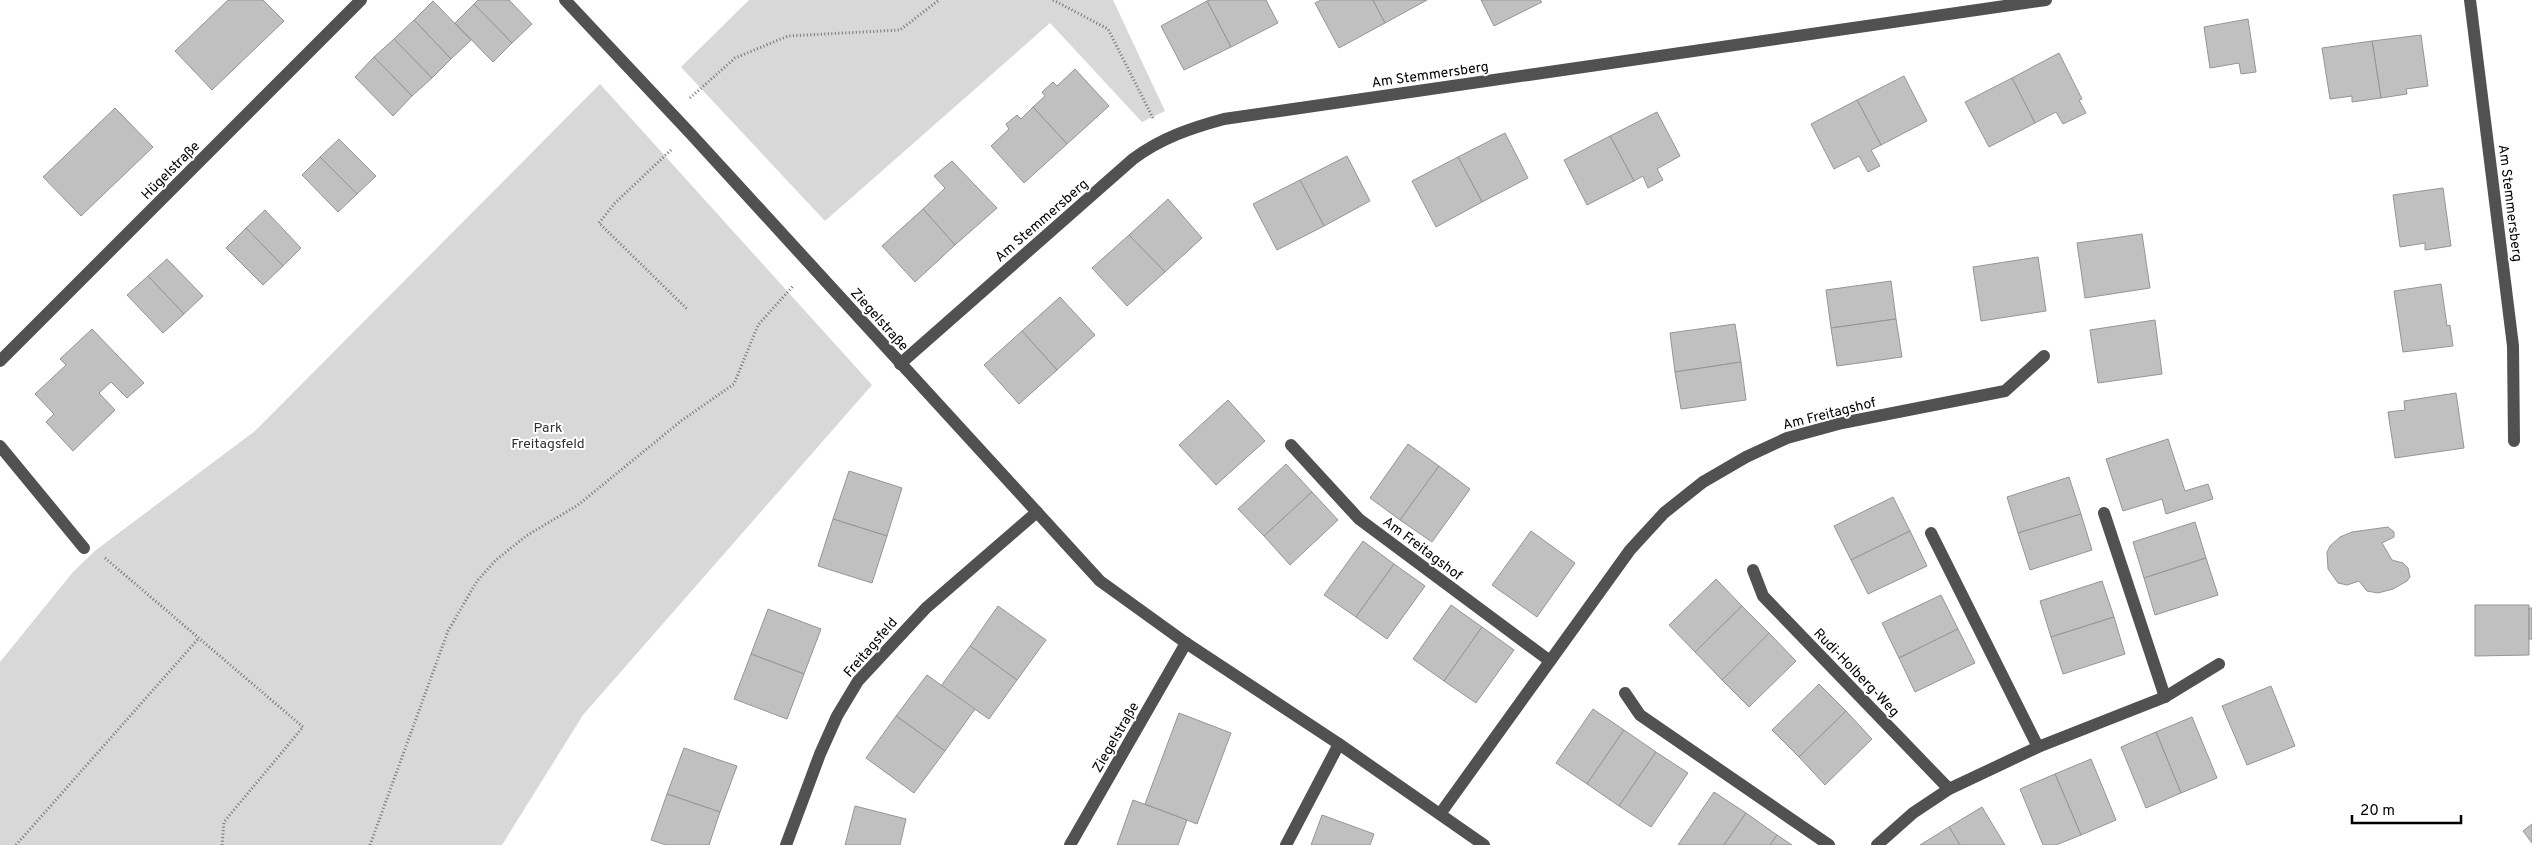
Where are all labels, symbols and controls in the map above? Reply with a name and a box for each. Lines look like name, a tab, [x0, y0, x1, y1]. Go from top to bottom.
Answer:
street label: Am Stemmersberg	[1371, 59, 1490, 92]
street label: Hügelstraße	[138, 138, 204, 204]
street label: Am Stemmersberg	[2494, 144, 2525, 263]
street label: Am Stemmersberg	[992, 176, 1092, 266]
street label: Ziegelstraße	[846, 285, 911, 355]
street label: Am Freitagshof	[1781, 395, 1878, 434]
park label: Park Freitagsfeld	[511, 420, 585, 453]
street label: Am Freitagshof	[1379, 514, 1466, 585]
street label: Freitagsfeld	[841, 615, 902, 681]
street label: Rudi-Holberg-Weg	[1809, 625, 1902, 721]
street label: Ziegelstraße	[1089, 700, 1143, 776]
scale bar	[2352, 792, 2461, 824]
text: 20 m	[2360, 802, 2395, 821]

